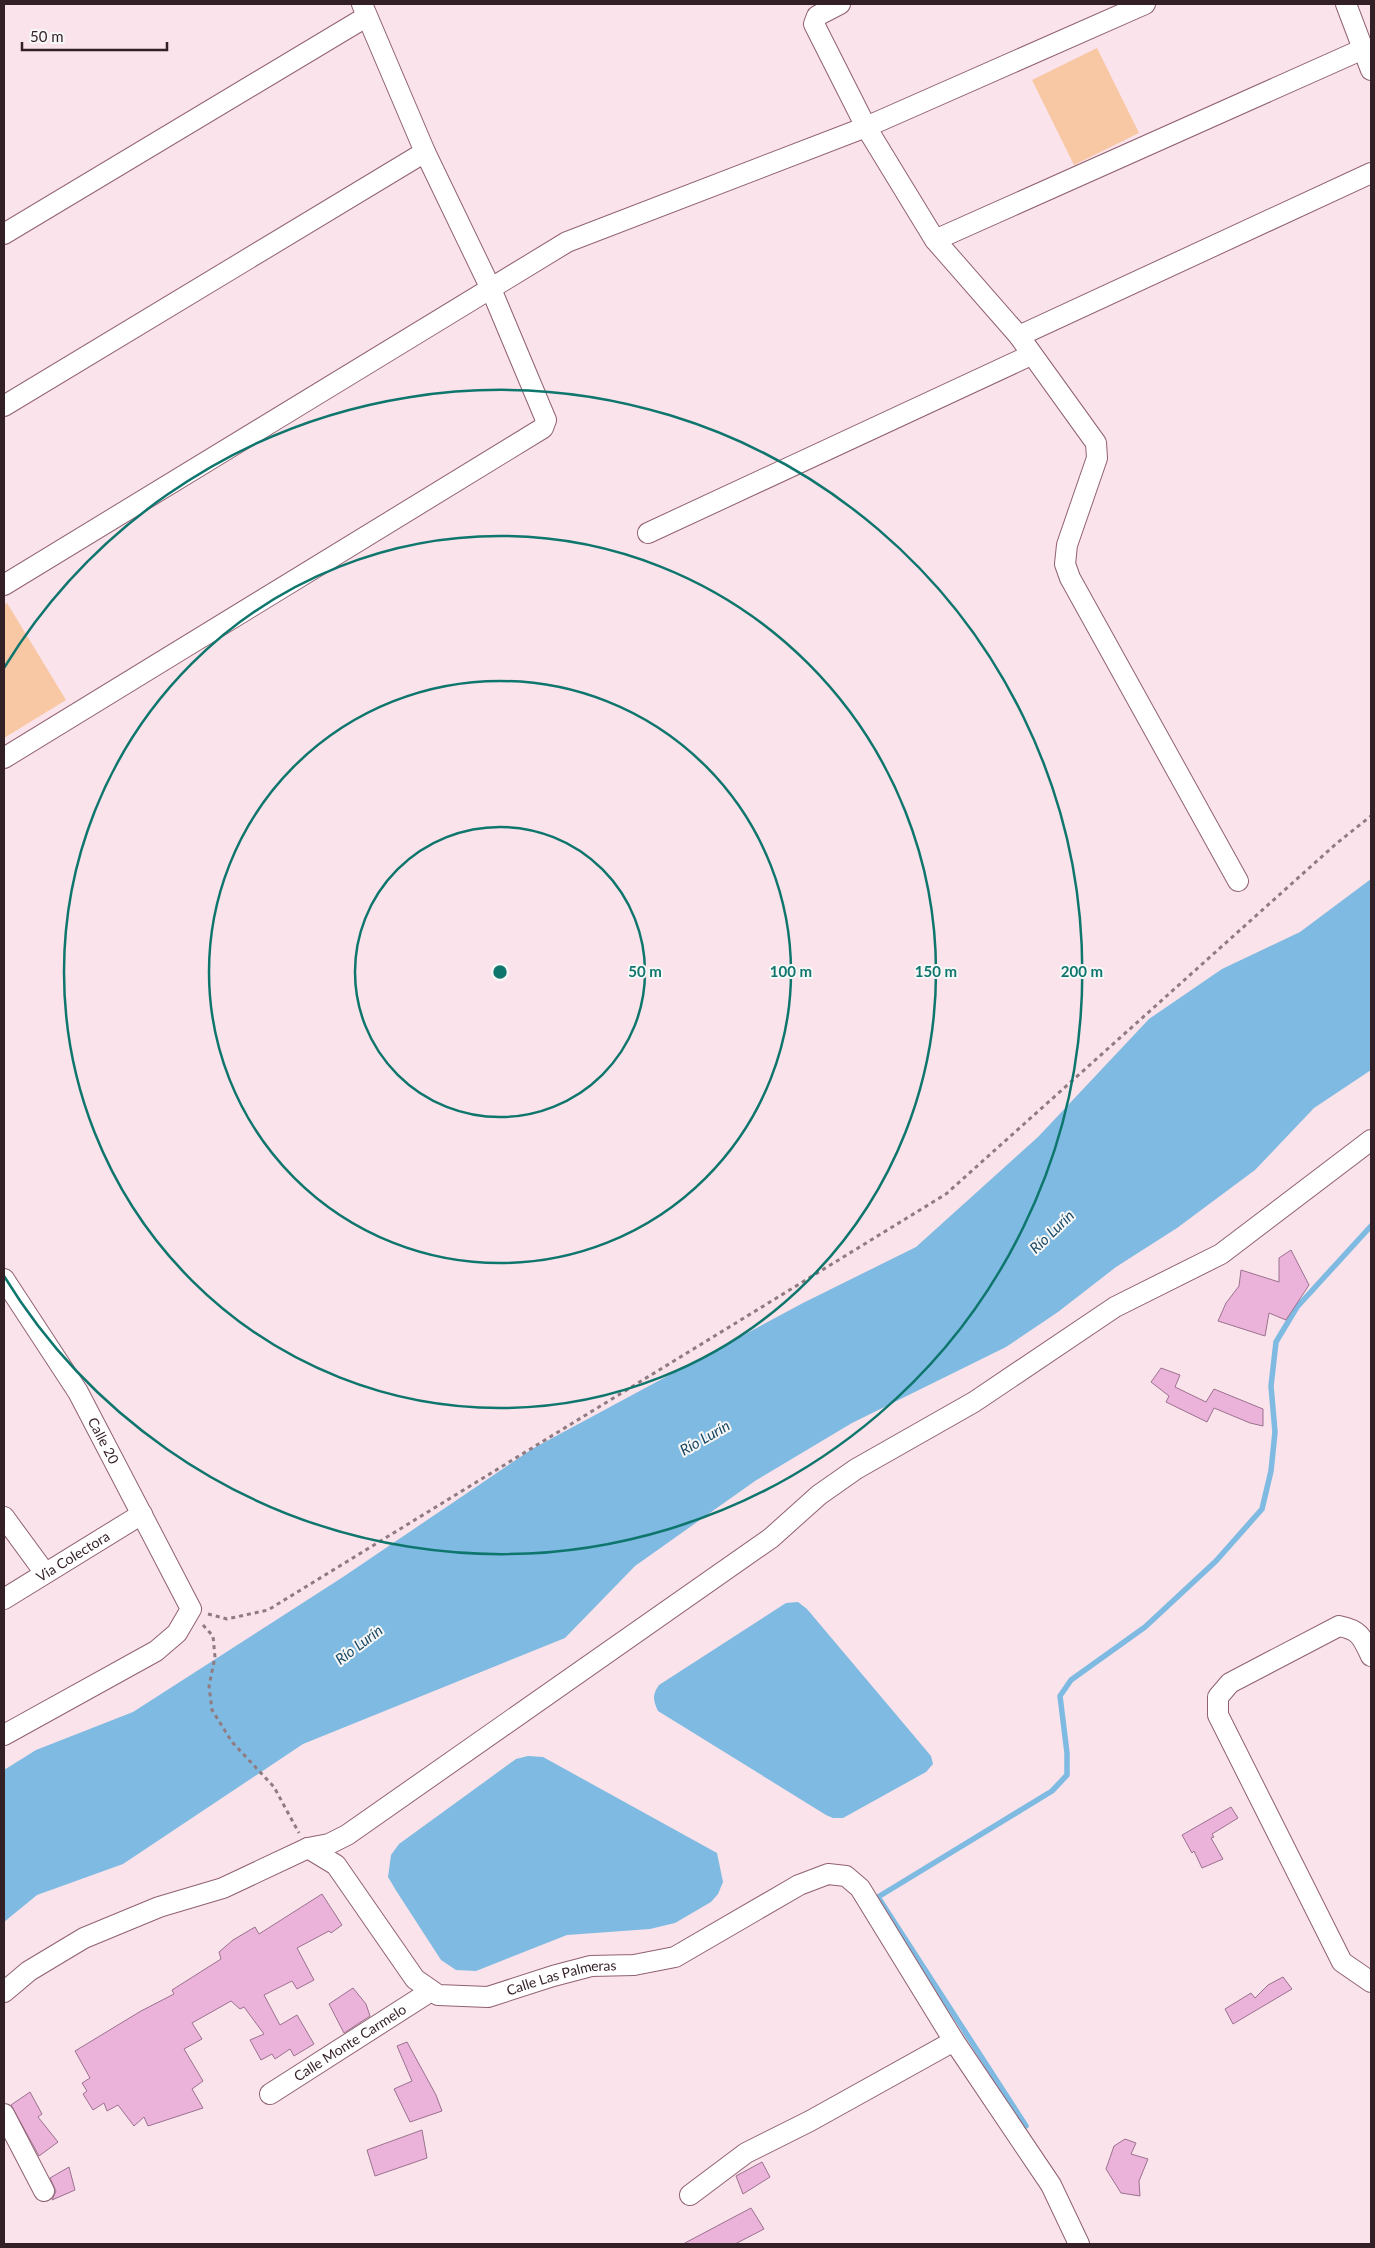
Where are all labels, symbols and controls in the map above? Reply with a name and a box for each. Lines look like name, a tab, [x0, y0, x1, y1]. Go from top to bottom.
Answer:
scale bar	[22, 20, 168, 52]
text: 50 m	[30, 27, 64, 45]
text: 50 m	[628, 962, 662, 980]
text: 100 m	[770, 962, 812, 980]
text: 150 m	[915, 962, 957, 980]
text: 200 m	[1061, 962, 1103, 980]
centre of rings	[491, 963, 509, 981]
water label: Río Lurín	[1025, 1206, 1077, 1257]
street label: Calle 20	[85, 1414, 123, 1467]
water label: Río Lurín	[676, 1416, 733, 1459]
street label: Via Colectora	[33, 1527, 112, 1585]
water label: Río Lurín	[331, 1621, 386, 1668]
street label: Calle Las Palmeras	[504, 1956, 617, 1998]
street label: Calle Monte Carmelo	[290, 2000, 409, 2085]

